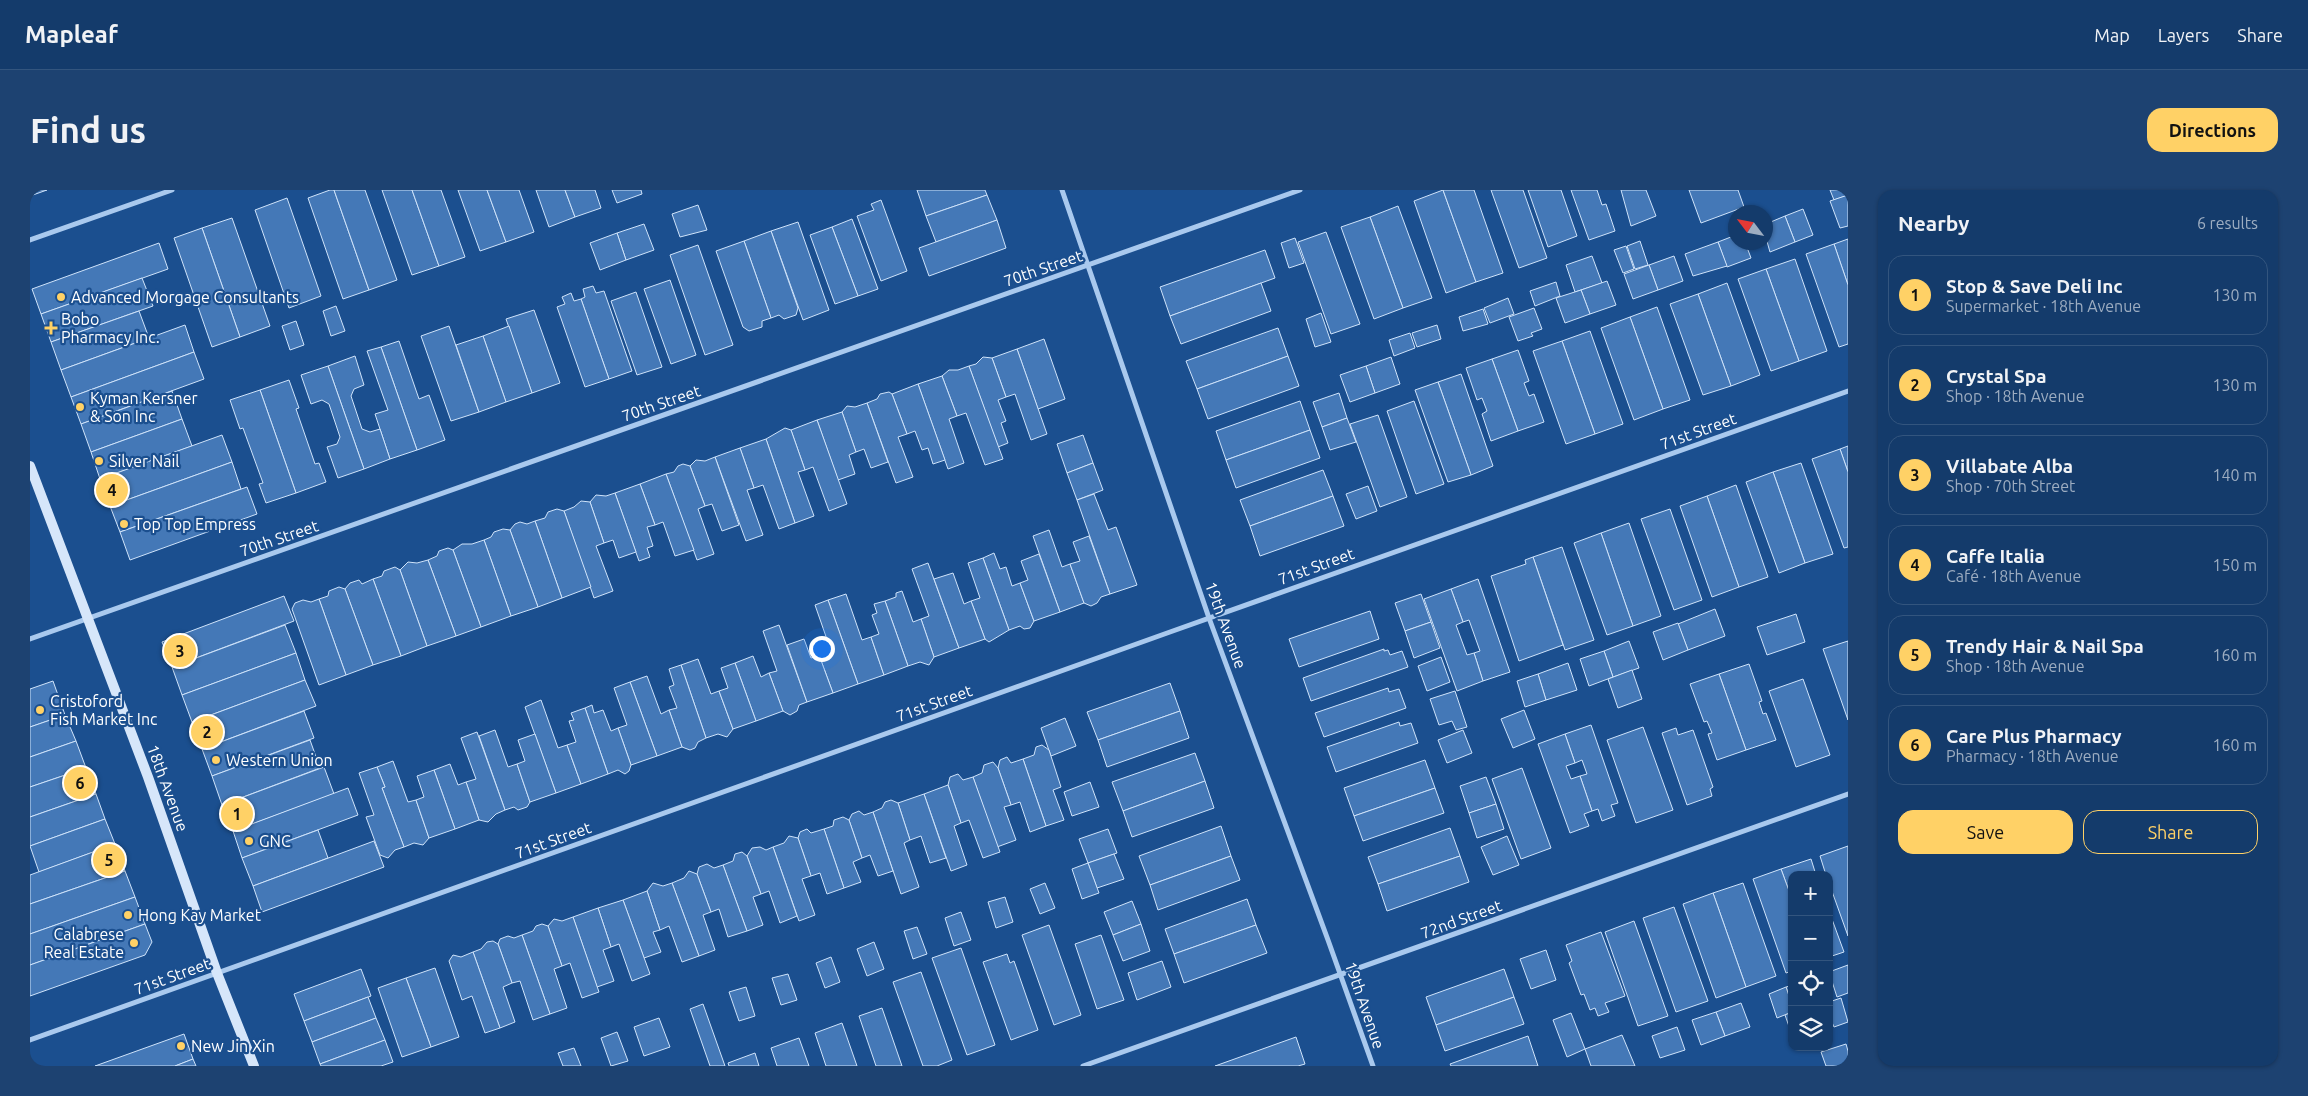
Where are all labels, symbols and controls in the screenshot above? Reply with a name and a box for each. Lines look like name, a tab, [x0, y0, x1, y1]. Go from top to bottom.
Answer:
text: Mapleaf	[25, 21, 118, 48]
text: Map	[2094, 25, 2130, 45]
text: Layers	[2158, 25, 2209, 45]
text: Share	[2237, 25, 2283, 45]
button: Directions	[2147, 108, 2278, 152]
text: Find us	[30, 110, 146, 150]
north arrow	[1728, 205, 1773, 250]
text: Nearby	[1898, 211, 1969, 235]
text: 6 results	[2197, 214, 2258, 232]
street label: 70th Street	[1001, 246, 1085, 290]
text: Stop & Save Deli Inc	[1946, 275, 2123, 297]
text: 1	[1910, 286, 1920, 304]
text: 130 m	[2212, 286, 2257, 304]
place label: Advanced Morgage Consultants	[71, 288, 299, 306]
marker: Advanced Morgage Consultants	[55, 291, 67, 303]
text: Supermarket · 18th Avenue	[1946, 297, 2141, 315]
place label: Bobo Pharmacy Inc.	[61, 310, 160, 346]
marker: Bobo Pharmacy Inc.	[45, 322, 57, 334]
text: Crystal Spa	[1946, 365, 2047, 387]
text: 2	[1910, 376, 1920, 394]
text: 130 m	[2212, 376, 2257, 394]
street label: 70th Street	[619, 381, 703, 425]
text: Shop · 18th Avenue	[1946, 387, 2085, 405]
place label: Kyman Kersner & Son Inc	[90, 389, 198, 425]
marker: Kyman Kersner & Son Inc	[74, 401, 86, 413]
street label: 71st Street	[1658, 409, 1739, 453]
place label: Silver Nail	[109, 452, 180, 470]
marker: Silver Nail	[93, 455, 105, 467]
text: Villabate Alba	[1946, 455, 2073, 477]
text: 3	[1910, 466, 1920, 484]
text: 140 m	[2212, 466, 2257, 484]
pin: 4	[96, 471, 128, 509]
text: Shop · 70th Street	[1946, 477, 2075, 495]
place label: Top Top Empress	[134, 515, 256, 533]
street label: 70th Street	[237, 516, 321, 560]
marker: Top Top Empress	[118, 518, 130, 530]
street label: 71st Street	[1276, 544, 1357, 588]
text: Caffe Italia	[1946, 545, 2045, 567]
text: 4	[1910, 556, 1920, 574]
text: 150 m	[2212, 556, 2257, 574]
text: Café · 18th Avenue	[1946, 567, 2081, 585]
street label: 19th Avenue	[1202, 579, 1250, 671]
pin: 3	[164, 632, 196, 670]
text: Trendy Hair & Nail Spa	[1946, 635, 2144, 657]
your location	[809, 636, 835, 662]
text: 5	[1910, 646, 1920, 664]
text: 160 m	[2212, 646, 2257, 664]
text: Shop · 18th Avenue	[1946, 657, 2085, 675]
street label: 71st Street	[894, 681, 975, 725]
place label: Cristoford Fish Market Inc	[50, 692, 158, 728]
marker: Cristoford Fish Market Inc	[34, 704, 46, 716]
pin: 2	[191, 713, 223, 751]
text: Care Plus Pharmacy	[1946, 725, 2122, 747]
text: 6	[1910, 736, 1920, 754]
text: 160 m	[2212, 736, 2257, 754]
street label: 18th Avenue	[144, 742, 192, 834]
text: Pharmacy · 18th Avenue	[1946, 747, 2119, 765]
place label: Western Union	[226, 751, 333, 769]
marker: Western Union	[210, 754, 222, 766]
pin: 6	[64, 764, 96, 802]
pin: 1	[221, 795, 253, 833]
button: Save	[1898, 810, 2073, 854]
button: Share	[2083, 810, 2258, 854]
street label: 71st Street	[513, 818, 594, 862]
place label: GNC	[259, 832, 291, 850]
marker: GNC	[243, 835, 255, 847]
pin: 5	[93, 841, 125, 879]
map controls	[1788, 871, 1833, 1051]
button: +	[1788, 871, 1833, 916]
street label: 72nd Street	[1418, 896, 1505, 942]
place label: Hong Kay Market	[138, 906, 262, 924]
marker: Hong Kay Market	[122, 909, 134, 921]
button: −	[1788, 916, 1833, 961]
place label: Calabrese Real Estate	[44, 925, 124, 961]
marker: Calabrese Real Estate	[128, 937, 140, 949]
street label: 71st Street	[132, 954, 213, 998]
street label: 19th Avenue	[1342, 959, 1388, 1051]
button: locate	[1788, 961, 1833, 1006]
button: layers	[1788, 1006, 1833, 1051]
place label: New Jin Xin	[191, 1037, 275, 1055]
marker: New Jin Xin	[175, 1040, 187, 1052]

